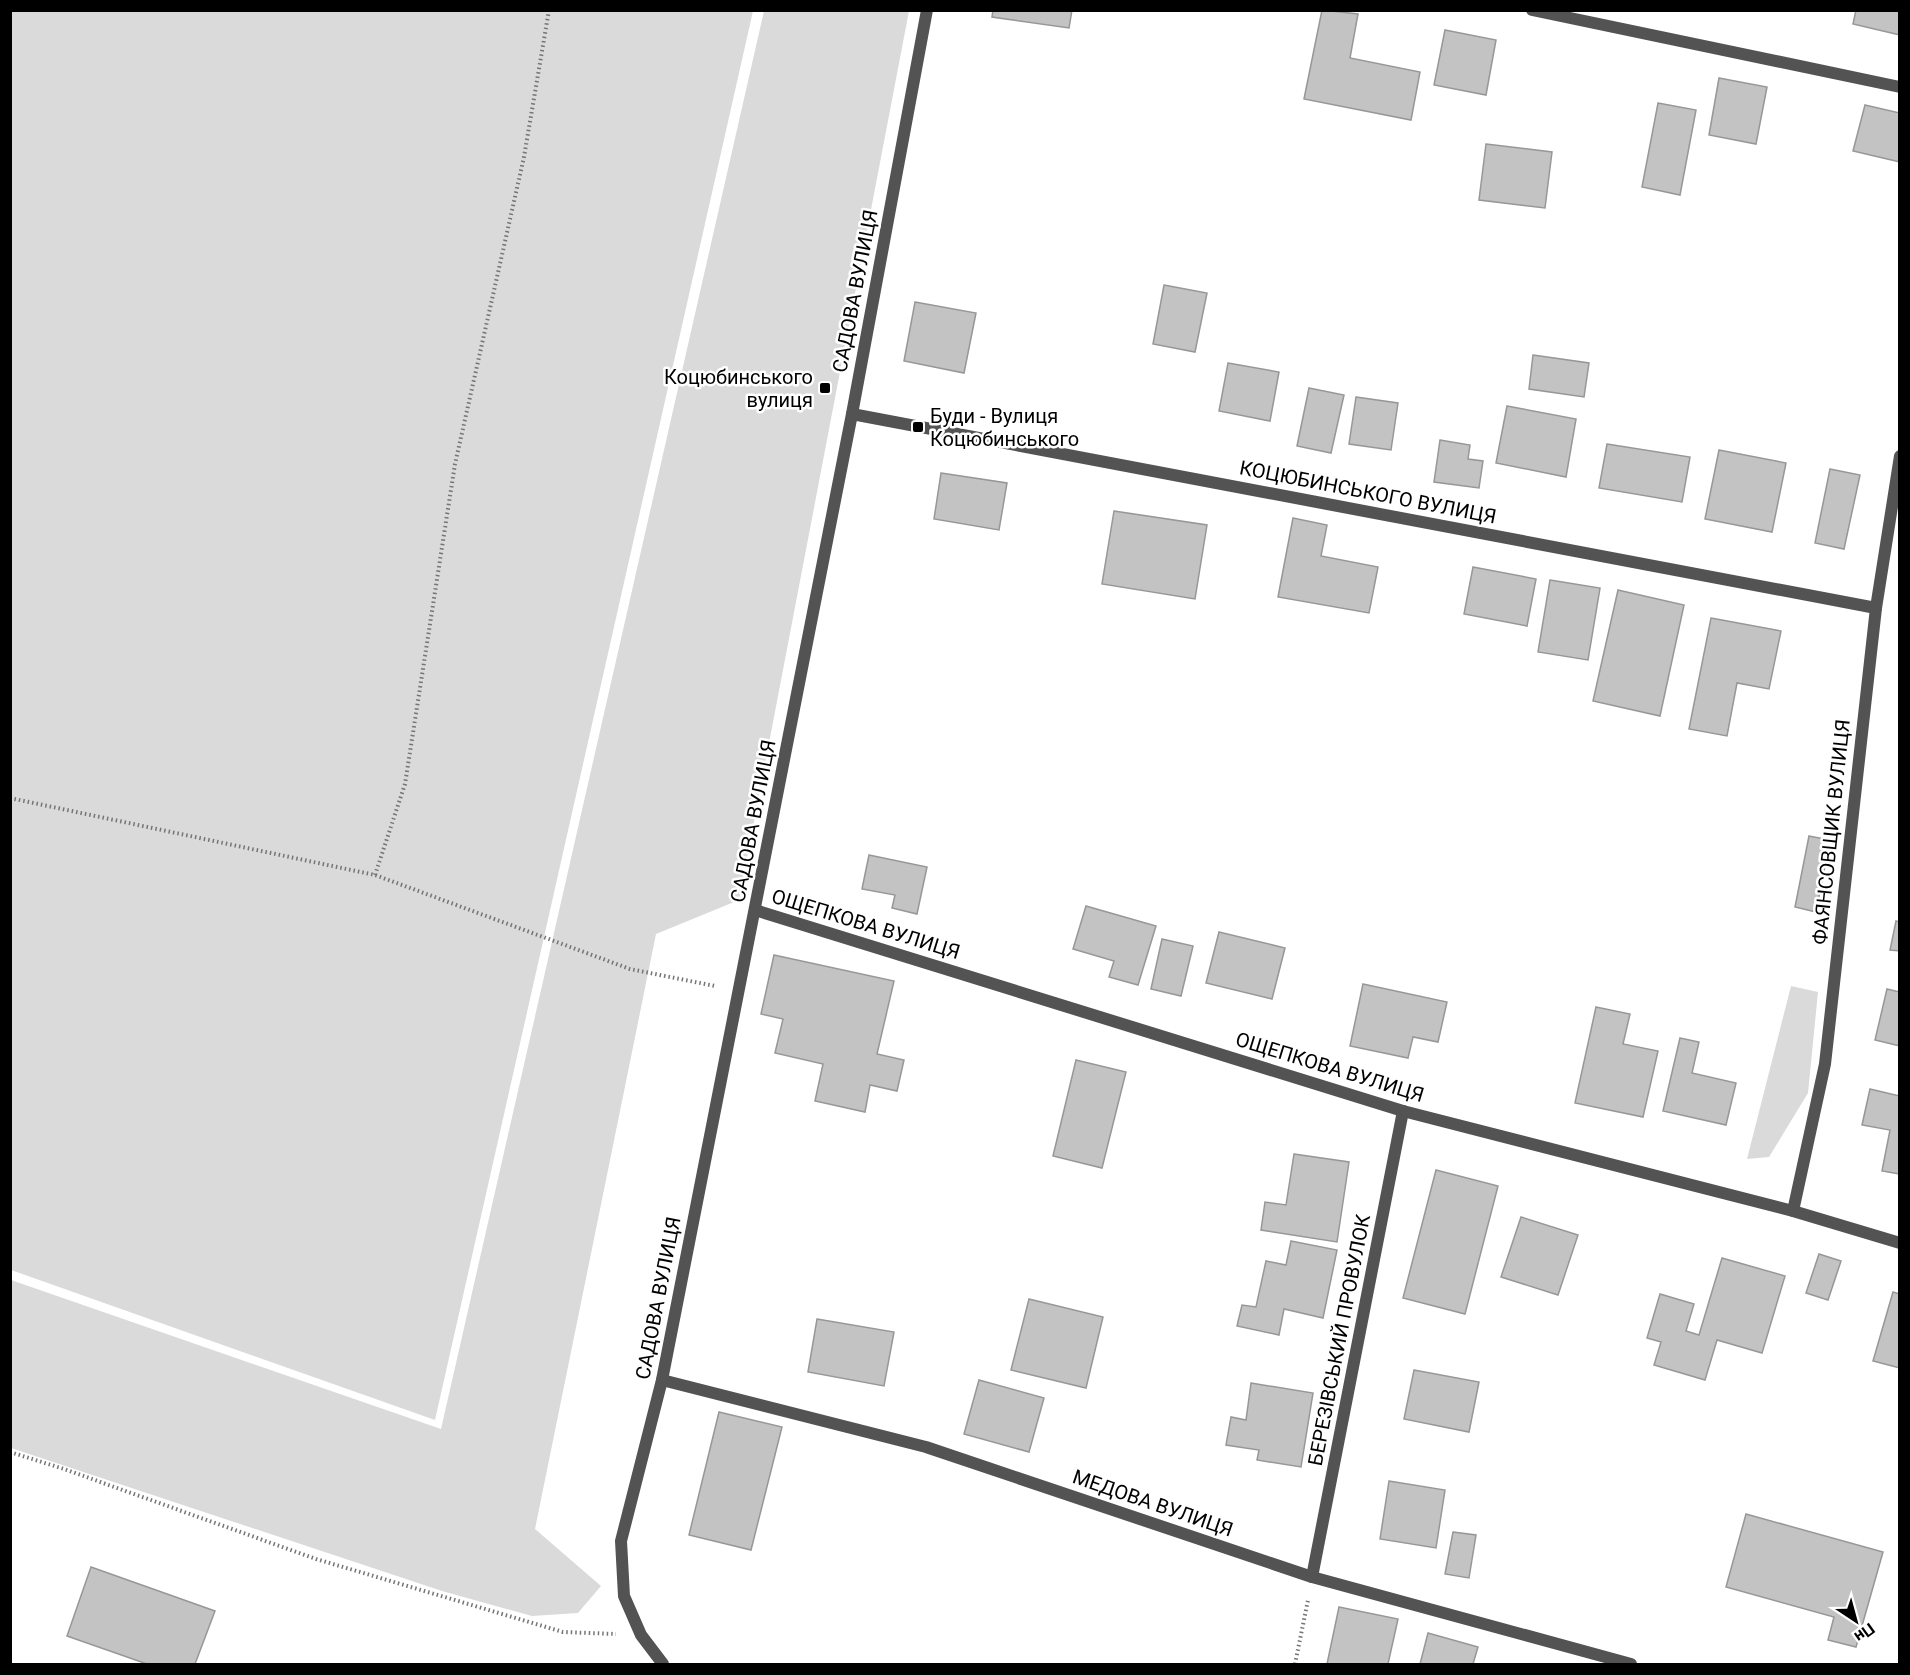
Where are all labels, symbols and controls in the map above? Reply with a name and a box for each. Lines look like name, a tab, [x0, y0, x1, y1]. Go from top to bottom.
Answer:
street label: САДОВА ВУЛИЦЯ	[827, 207, 883, 375]
place label: Коцюбинського вулиця	[664, 365, 813, 412]
marker: Коцюбинського вулиця	[818, 381, 832, 395]
place label: Буди - Вулиця Коцюбинського	[930, 404, 1079, 451]
marker: Буди - Вулиця Коцюбинського	[911, 420, 925, 434]
street label: КОЦЮБИНСЬКОГО ВУЛИЦЯ	[1238, 455, 1498, 529]
street label: ФАЯНСОВЩИК ВУЛИЦЯ	[1807, 718, 1855, 946]
street label: САДОВА ВУЛИЦЯ	[725, 737, 781, 905]
street label: ОЩЕПКОВА ВУЛИЦЯ	[769, 884, 963, 964]
street label: ОЩЕПКОВА ВУЛИЦЯ	[1233, 1027, 1427, 1107]
street label: БЕРЕЗІВСЬКИЙ ПРОВУЛОК	[1303, 1212, 1375, 1468]
street label: САДОВА ВУЛИЦЯ	[630, 1214, 686, 1382]
street label: МЕДОВА ВУЛИЦЯ	[1070, 1464, 1236, 1542]
north arrow	[1826, 1591, 1886, 1651]
text: Пн	[1851, 1619, 1878, 1646]

